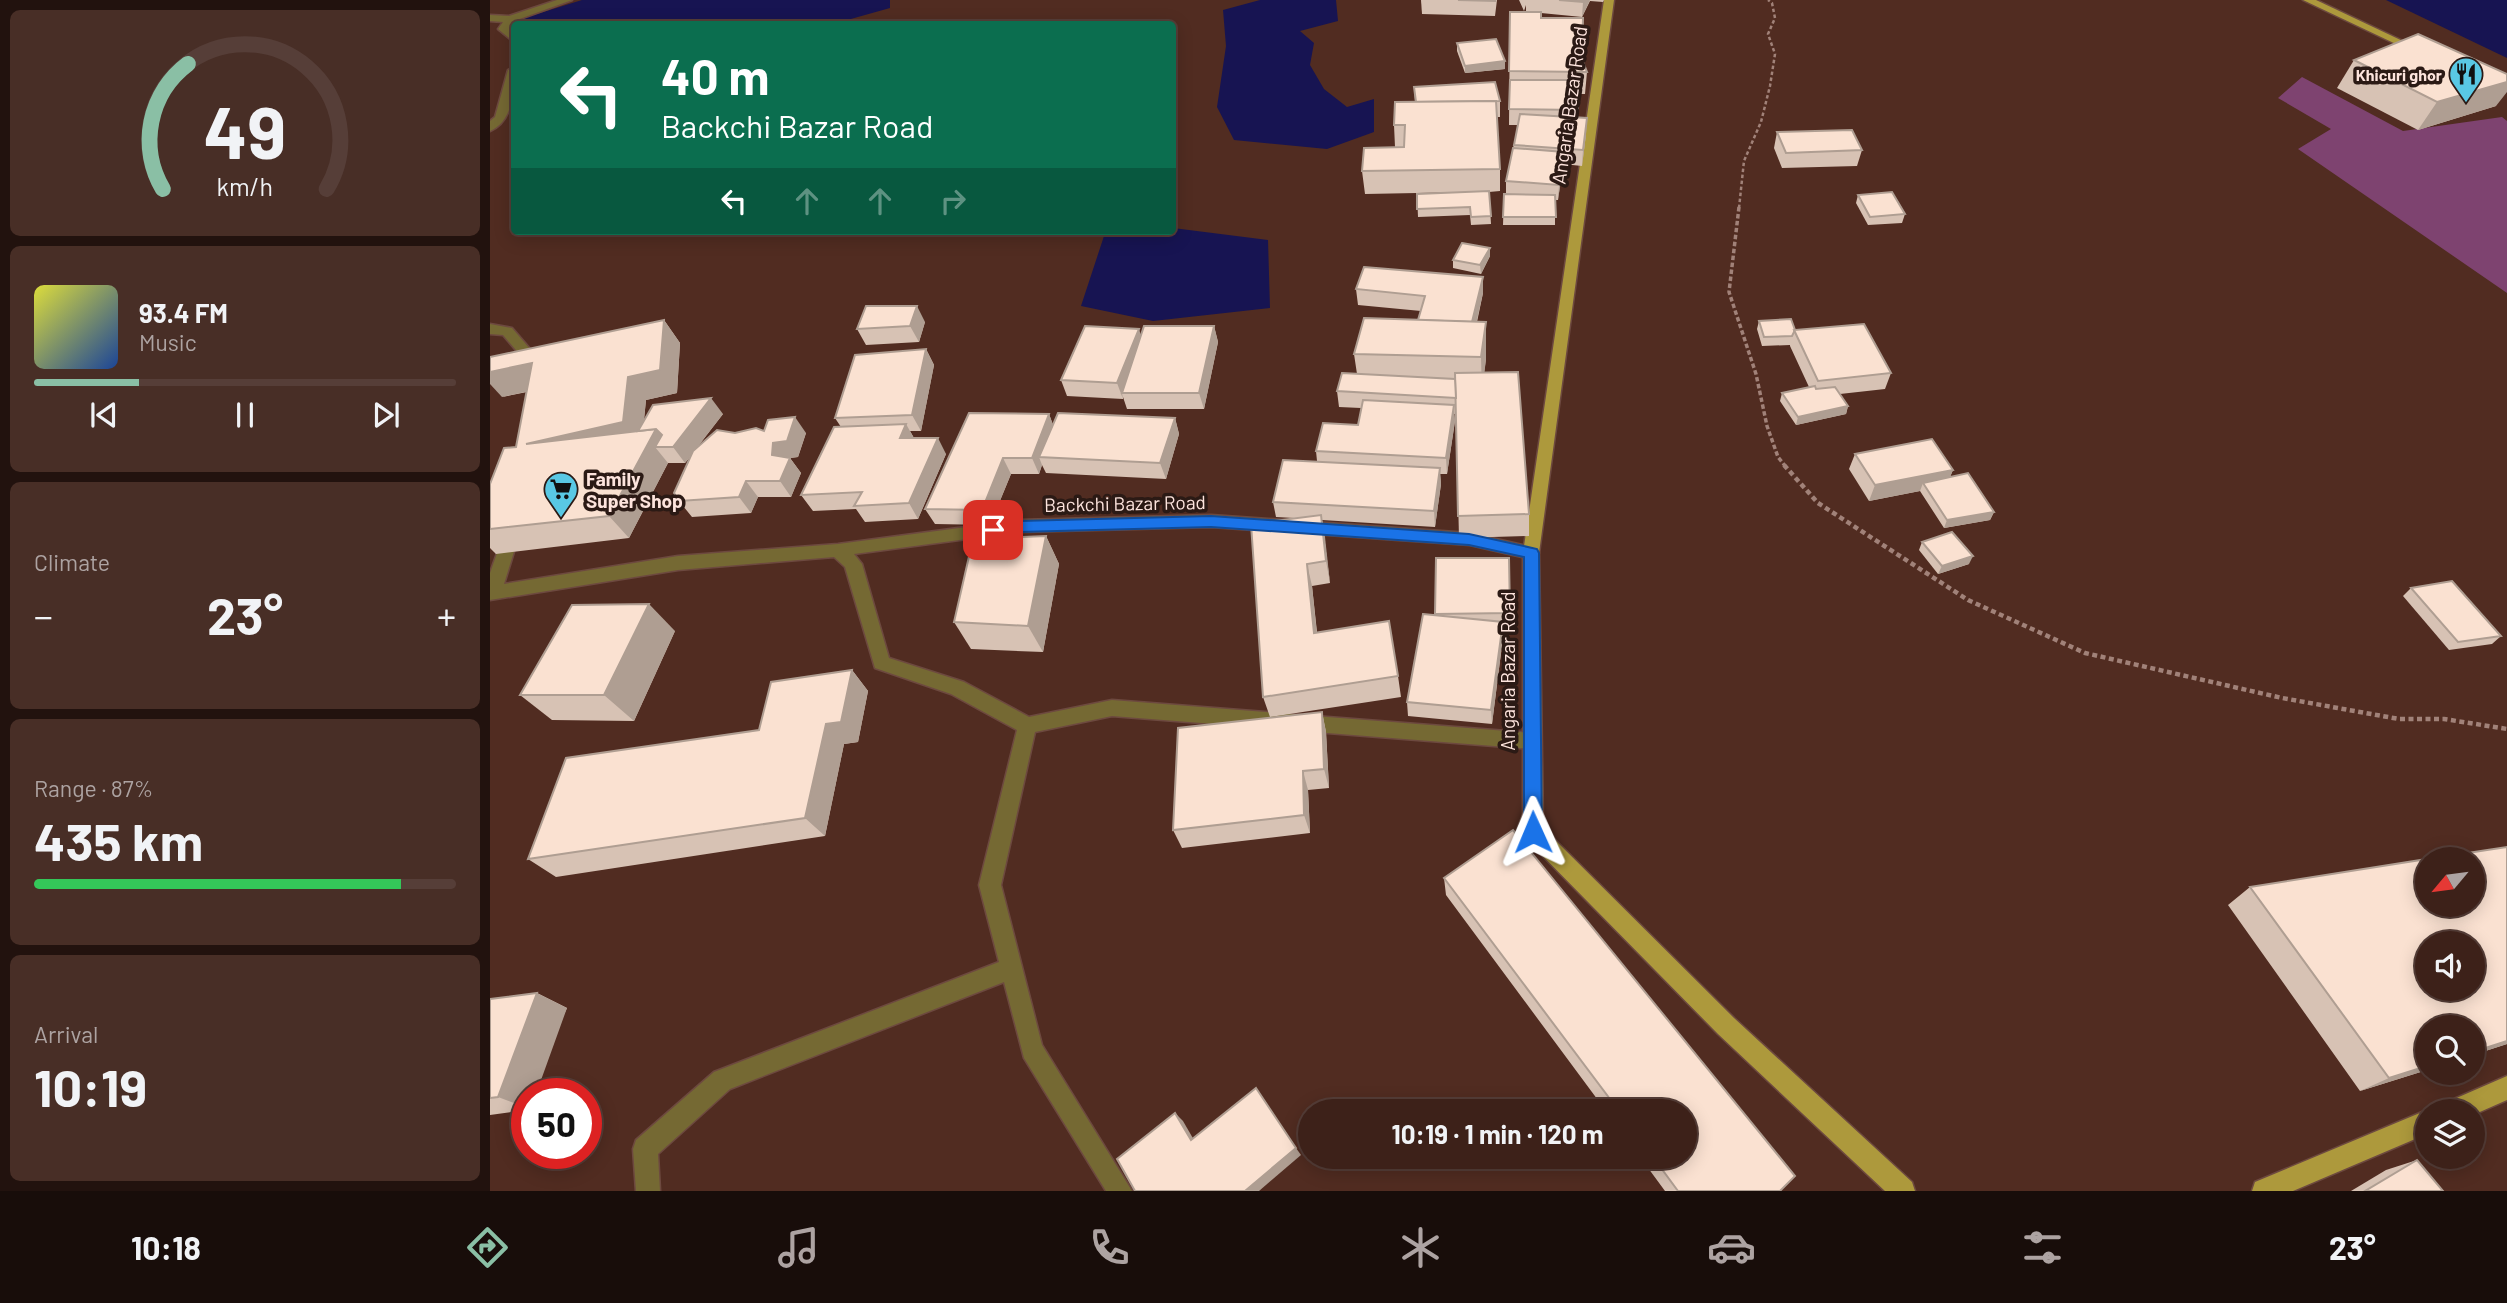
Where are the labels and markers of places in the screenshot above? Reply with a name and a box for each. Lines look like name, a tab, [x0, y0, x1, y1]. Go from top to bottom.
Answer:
restaurant icon: Khicuri ghor	[2447, 55, 2485, 104]
place label: Khicuri ghor	[2356, 65, 2442, 84]
place label: Family Super Shop	[586, 467, 683, 512]
supermarket icon: Family Super Shop	[542, 470, 580, 519]
pin	[963, 500, 1023, 560]

